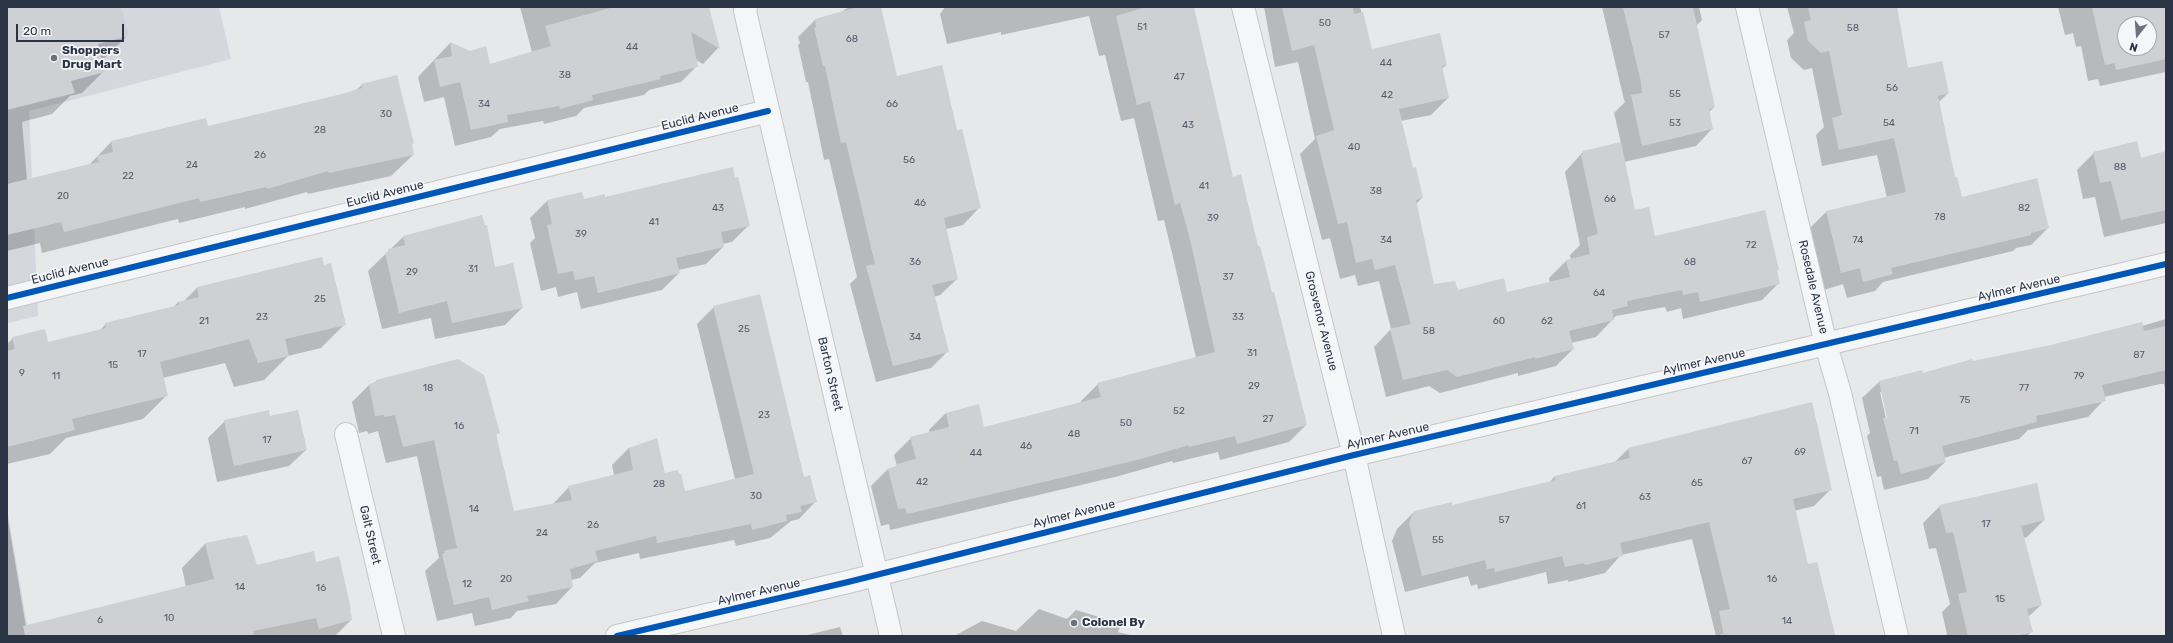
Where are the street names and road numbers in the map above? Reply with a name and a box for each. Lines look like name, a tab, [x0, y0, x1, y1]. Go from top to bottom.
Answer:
street label: Euclid Avenue	[660, 100, 740, 134]
street label: Euclid Avenue	[345, 177, 425, 211]
street label: Rosedale Avenue	[1795, 239, 1831, 335]
street label: Euclid Avenue	[30, 254, 110, 288]
street label: Grosvenor Avenue	[1302, 270, 1340, 372]
street label: Aylmer Avenue	[1976, 272, 2062, 304]
street label: Barton Street	[814, 336, 846, 412]
street label: Aylmer Avenue	[1661, 346, 1747, 378]
street label: Aylmer Avenue	[1345, 420, 1431, 452]
street label: Aylmer Avenue	[1031, 497, 1117, 531]
street label: Galt Street	[356, 504, 384, 566]
street label: Aylmer Avenue	[716, 576, 802, 608]

